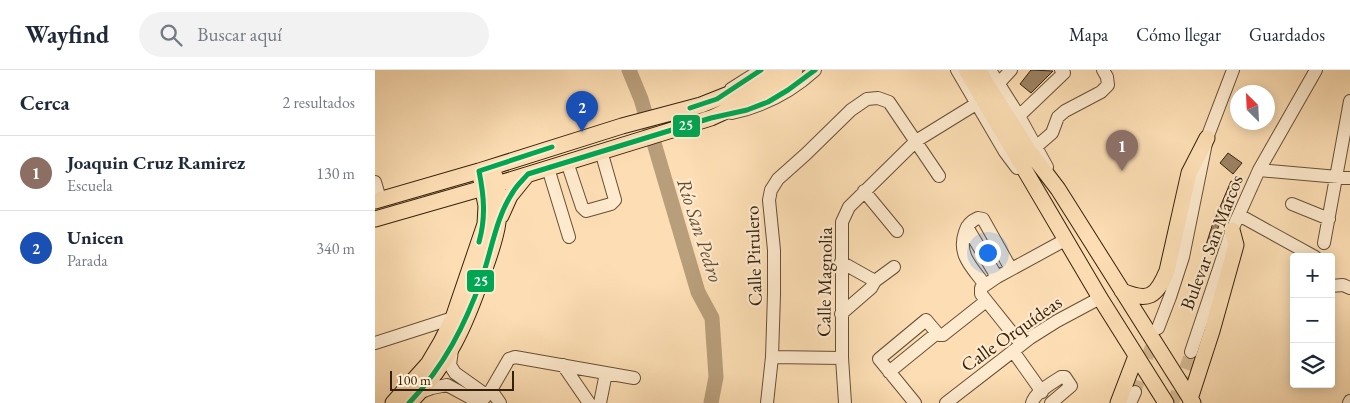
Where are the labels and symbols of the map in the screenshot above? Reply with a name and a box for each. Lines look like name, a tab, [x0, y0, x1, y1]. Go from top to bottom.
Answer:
north arrow	[1230, 85, 1275, 130]
pin: 2	[566, 91, 598, 132]
line badge: 25	[672, 114, 701, 138]
text: 25	[679, 116, 693, 134]
pin: 1	[1106, 130, 1138, 171]
street label: Bulevar San Marcos	[1174, 171, 1249, 313]
water label: Río San Pedro	[671, 175, 729, 286]
street label: Calle Pirulero	[739, 205, 768, 307]
street label: Calle Magnolia	[811, 226, 838, 337]
your location	[975, 240, 1001, 266]
line badge: 25	[466, 269, 495, 293]
text: 25	[474, 272, 488, 290]
street label: Calle Orquídeas	[956, 289, 1067, 377]
scale bar	[390, 368, 514, 391]

